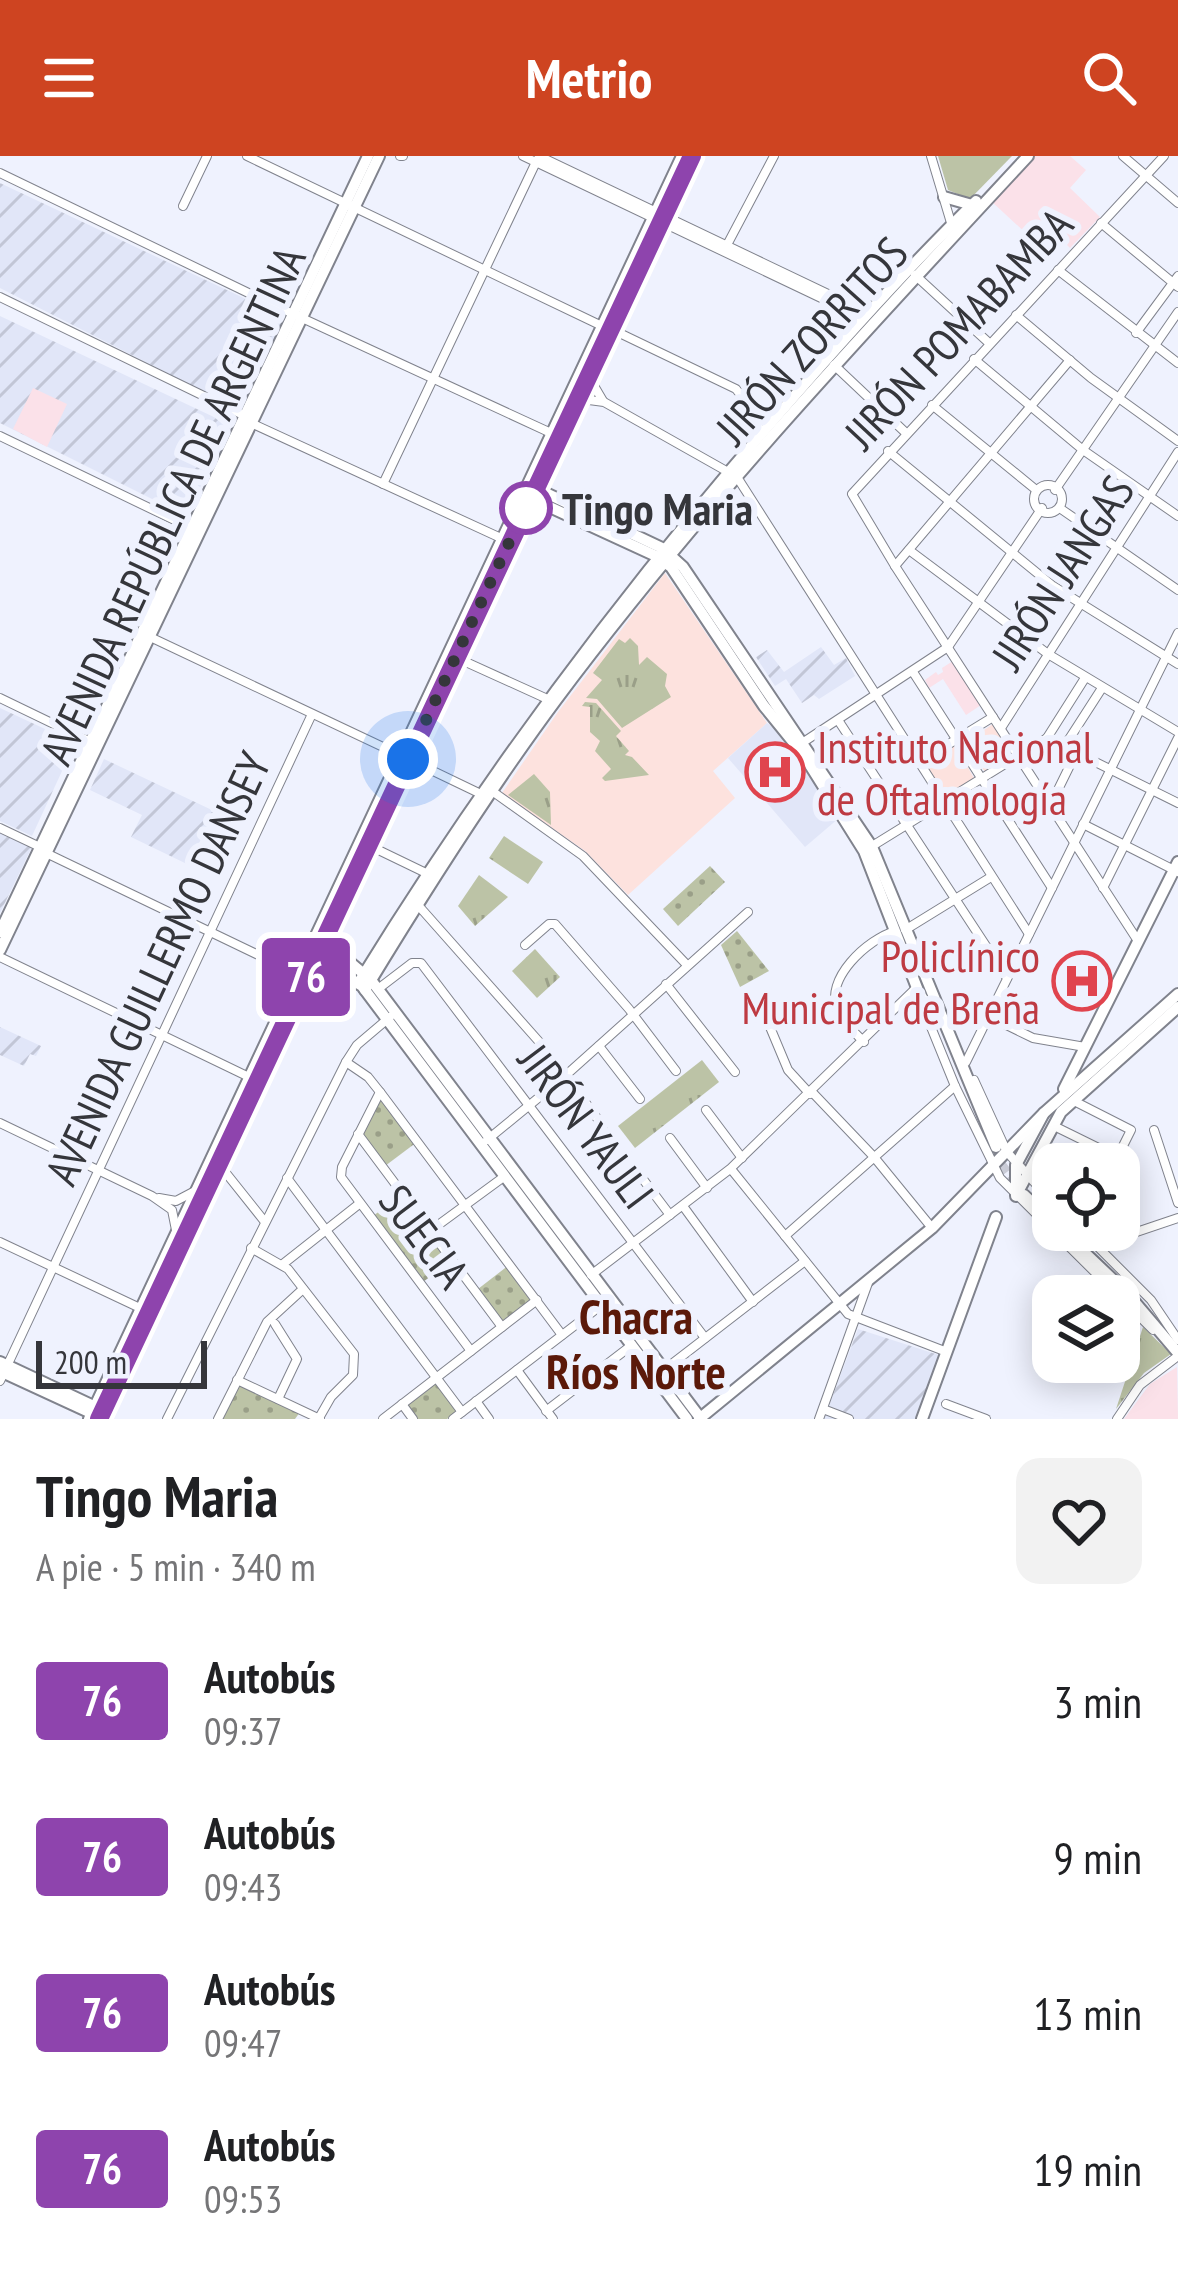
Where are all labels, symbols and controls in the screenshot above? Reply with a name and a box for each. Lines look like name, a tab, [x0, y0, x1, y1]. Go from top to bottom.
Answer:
text: Metrio	[526, 43, 652, 113]
icon: menu	[36, 45, 102, 111]
icon: search	[1076, 45, 1142, 111]
street label: JIRÓN POMABAMBA	[830, 195, 1085, 462]
street label: JIRÓN ZORRITOS	[701, 224, 919, 457]
street label: AVENIDA REPÚBLICA DE ARGENTINA	[26, 236, 318, 773]
street label: JIRÓN JANGAS	[977, 464, 1146, 681]
place label: Tingo Maria	[562, 479, 753, 537]
marker: Tingo Maria	[501, 483, 551, 533]
place label: Instituto Nacional de Oftalmología	[817, 717, 1094, 827]
your location	[378, 729, 438, 789]
hospital icon: Instituto Nacional de Oftalmología	[744, 741, 806, 803]
street label: AVENIDA GUILLERMO DANSEY	[31, 742, 283, 1194]
place label: Policlínico Municipal de Breña	[741, 926, 1040, 1036]
line badge: 76	[252, 938, 360, 1016]
text: 76	[286, 949, 326, 1004]
hospital icon: Policlínico Municipal de Breña	[1051, 950, 1113, 1012]
street label: JIRÓN YAULI	[505, 1031, 668, 1220]
map controls	[1032, 1143, 1140, 1383]
button: locate	[1032, 1143, 1140, 1251]
street label: SUECIA	[367, 1173, 483, 1300]
button: layers	[1032, 1275, 1140, 1383]
district label: Chacra Ríos Norte	[546, 1285, 726, 1402]
scale bar	[36, 1335, 207, 1388]
text: 200 m	[54, 1340, 127, 1383]
button: heart	[1016, 1458, 1142, 1584]
text: Tingo Maria	[36, 1459, 278, 1533]
text: A pie · 5 min · 340 m	[36, 1541, 316, 1592]
text: Autobús	[204, 1647, 336, 1705]
text: 3 min	[1053, 1672, 1142, 1730]
text: 76	[82, 1673, 122, 1728]
text: 09:37	[204, 1705, 282, 1756]
text: Autobús	[204, 1803, 336, 1861]
text: 9 min	[1053, 1828, 1142, 1886]
text: 76	[82, 1829, 122, 1884]
text: 09:43	[204, 1861, 282, 1912]
text: Autobús	[204, 1959, 336, 2017]
text: 13 min	[1033, 1984, 1142, 2042]
text: 76	[82, 1985, 122, 2040]
text: 09:47	[204, 2017, 282, 2068]
text: Autobús	[204, 2115, 336, 2173]
text: 19 min	[1033, 2140, 1142, 2198]
text: 76	[82, 2141, 122, 2196]
text: 09:53	[204, 2173, 282, 2224]

